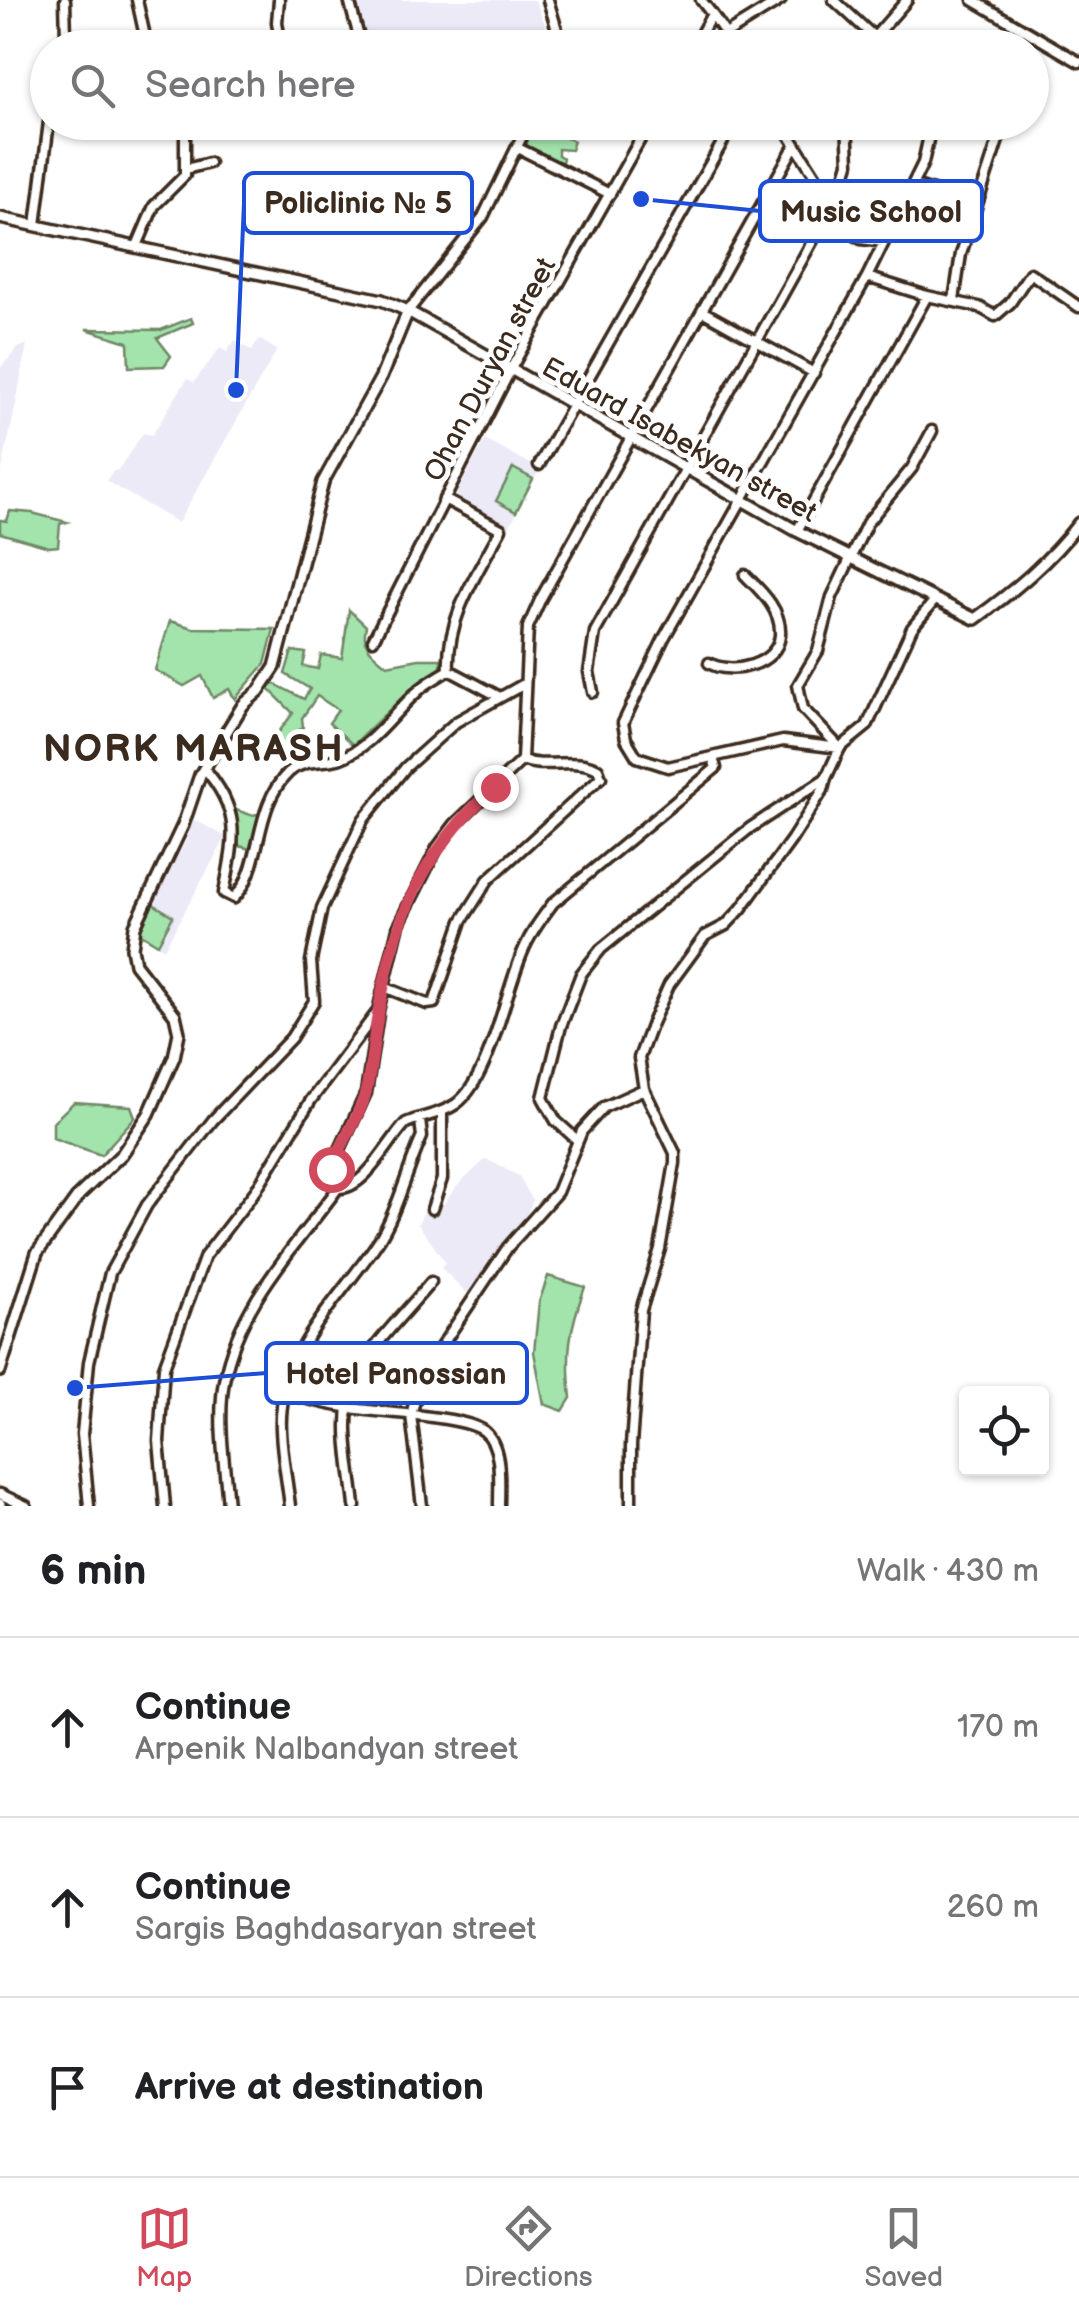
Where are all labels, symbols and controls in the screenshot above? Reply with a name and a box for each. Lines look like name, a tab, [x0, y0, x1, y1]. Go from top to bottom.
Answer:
search box	[30, 30, 1049, 140]
icon: search	[65, 58, 120, 113]
text: Search here	[145, 63, 356, 108]
callout: Policlinic № 5	[244, 173, 472, 233]
callout: Music School	[760, 181, 982, 241]
text: Policlinic № 5	[264, 186, 452, 222]
text: Music School	[780, 195, 962, 231]
street label: Ohan Duryan street	[417, 252, 563, 487]
street label: Eduard Isabekyan street	[536, 351, 823, 530]
district label: NORK MARASH	[43, 727, 345, 772]
route end	[473, 765, 519, 811]
route start	[309, 1147, 355, 1193]
callout: Hotel Panossian	[266, 1343, 527, 1403]
text: Hotel Panossian	[285, 1357, 507, 1393]
map controls	[959, 1386, 1049, 1476]
button: locate	[959, 1386, 1049, 1476]
text: 6 min	[40, 1546, 146, 1597]
text: Walk · 430 m	[857, 1552, 1039, 1591]
text: Continue	[135, 1685, 291, 1730]
icon: ahead	[40, 1700, 95, 1755]
text: 170 m	[957, 1708, 1039, 1747]
text: Arpenik Nalbandyan street	[135, 1730, 518, 1769]
text: Continue	[135, 1865, 291, 1910]
icon: ahead	[40, 1880, 95, 1935]
text: 260 m	[947, 1888, 1039, 1927]
text: Sargis Baghdasaryan street	[135, 1910, 536, 1949]
icon: arrive	[40, 2060, 95, 2115]
text: Arrive at destination	[135, 2065, 484, 2110]
tab: Map	[136, 2201, 192, 2294]
tab: Directions	[464, 2201, 593, 2294]
tab: Saved	[865, 2201, 943, 2294]

